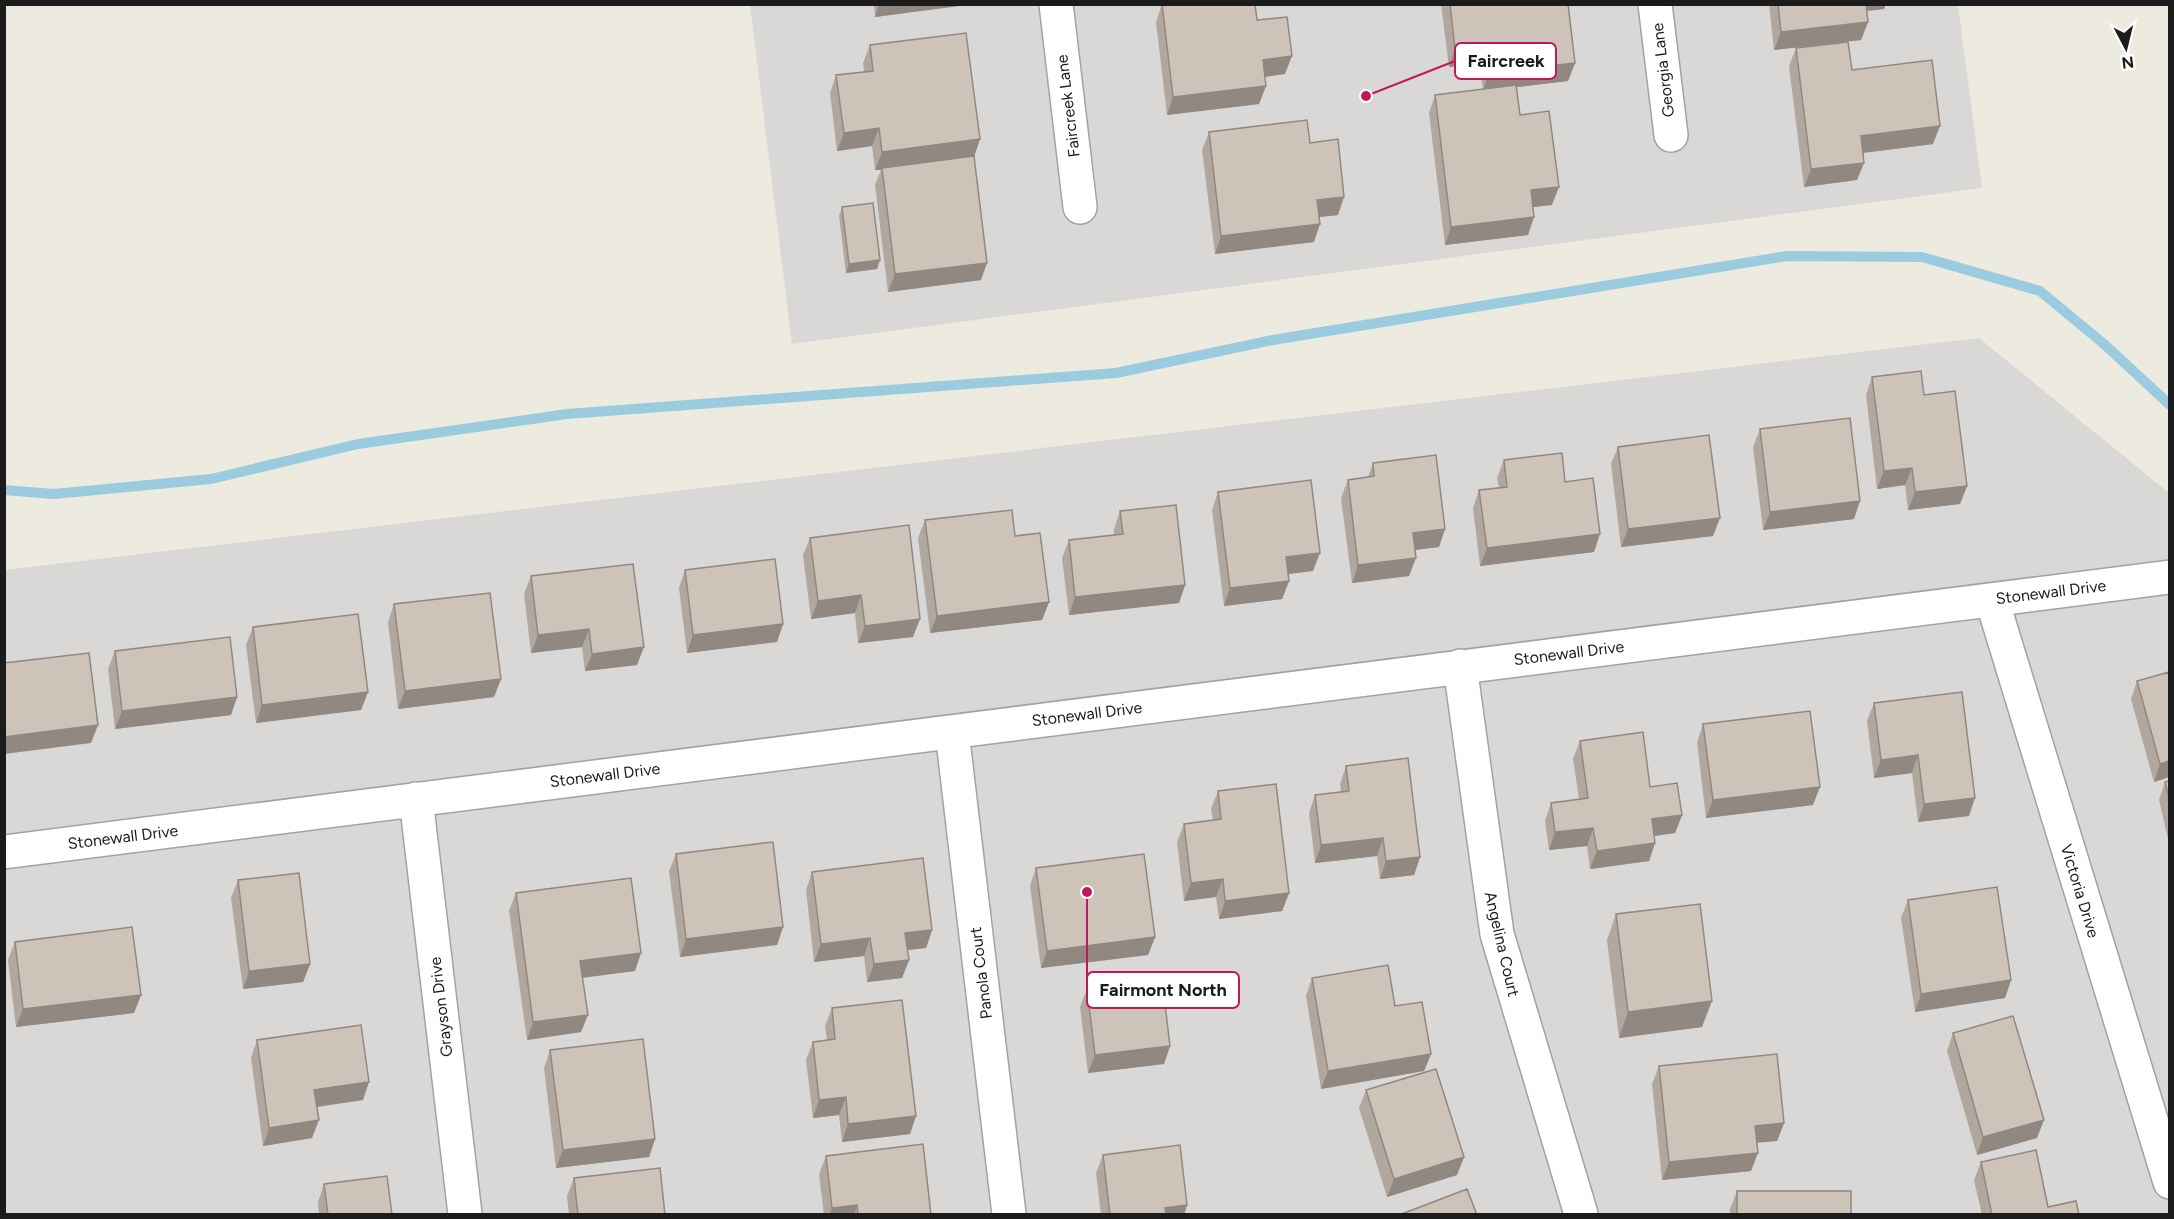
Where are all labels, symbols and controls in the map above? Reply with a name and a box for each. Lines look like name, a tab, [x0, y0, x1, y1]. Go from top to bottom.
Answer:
north arrow	[2096, 18, 2156, 78]
street label: Georgia Lane	[1648, 21, 1678, 118]
callout: Faircreek	[1455, 43, 1556, 79]
text: Faircreek	[1467, 50, 1545, 72]
text: N	[2120, 52, 2135, 73]
street label: Faircreek Lane	[1052, 53, 1084, 158]
street label: Stonewall Drive	[1995, 576, 2108, 608]
street label: Stonewall Drive	[1513, 637, 1626, 669]
street label: Stonewall Drive	[1031, 698, 1144, 730]
street label: Stonewall Drive	[549, 759, 662, 791]
street label: Stonewall Drive	[67, 821, 180, 853]
street label: Victoria Drive	[2057, 842, 2103, 940]
street label: Angelina Court	[1481, 890, 1523, 998]
street label: Panola Court	[966, 926, 996, 1020]
street label: Grayson Drive	[425, 956, 457, 1058]
callout: Fairmont North	[1087, 972, 1239, 1008]
text: Fairmont North	[1099, 979, 1227, 1001]

